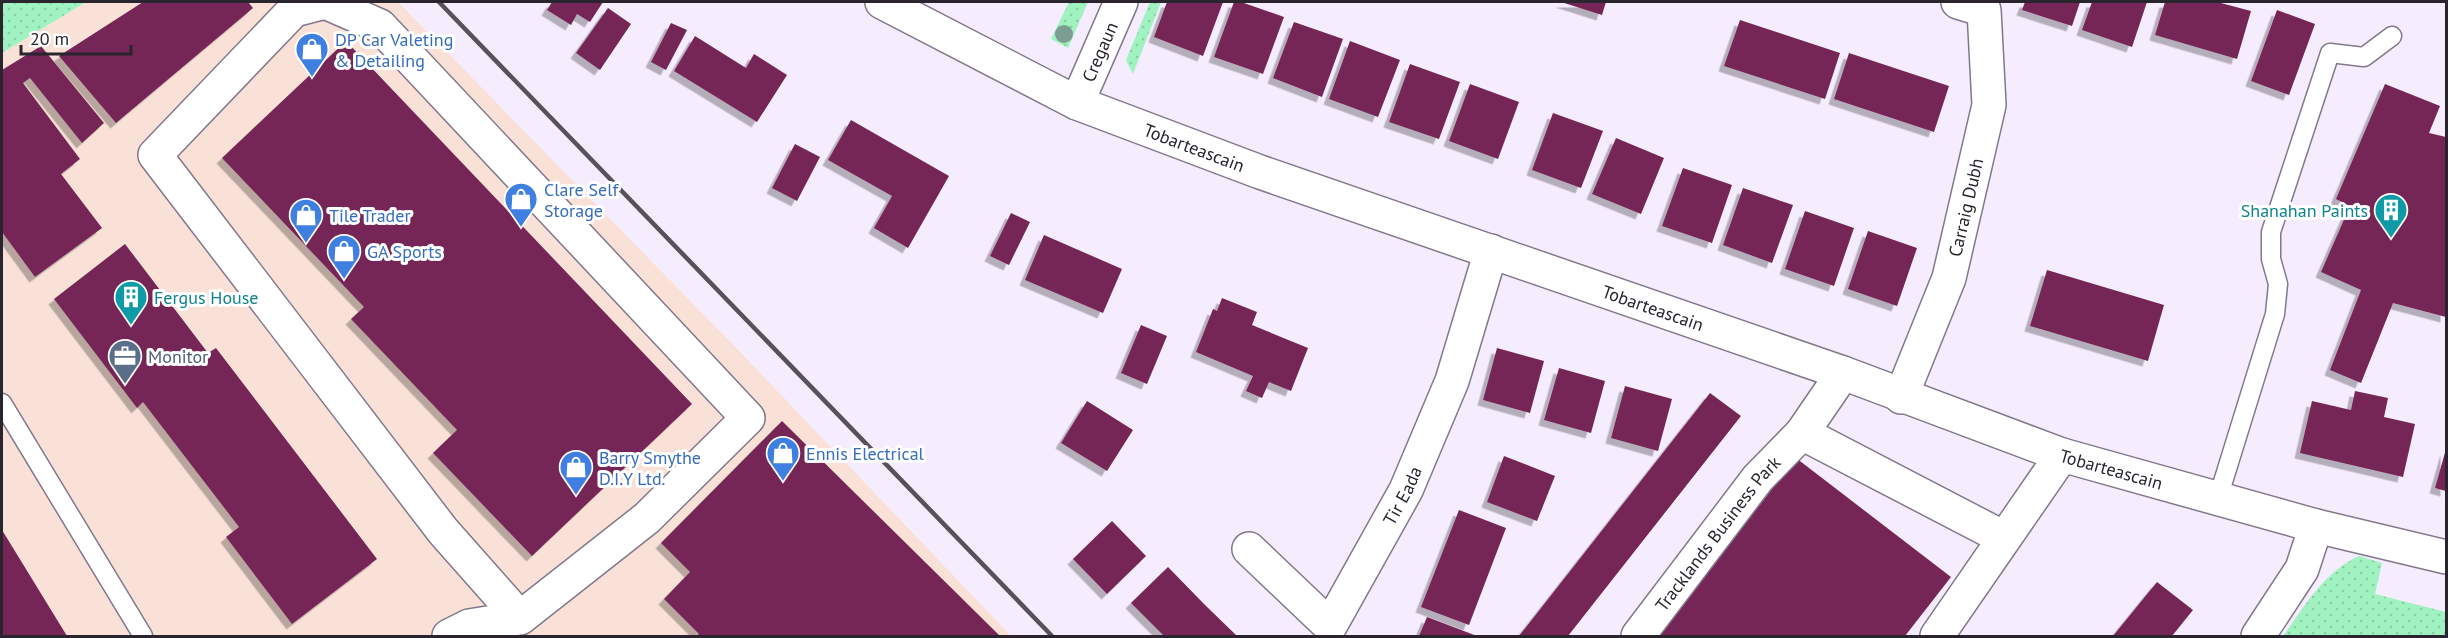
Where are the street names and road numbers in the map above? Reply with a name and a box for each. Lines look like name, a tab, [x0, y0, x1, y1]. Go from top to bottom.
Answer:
street label: Cregaun	[1076, 18, 1123, 85]
street label: Tobarteascain	[1141, 118, 1248, 177]
street label: Carraig Dubh	[1943, 156, 1988, 259]
street label: Tobarteascain	[1599, 279, 1707, 336]
street label: Tobarteascain	[2057, 443, 2166, 494]
street label: Tracklands Business Park	[1650, 450, 1785, 615]
street label: Tir Eada	[1377, 463, 1426, 529]

